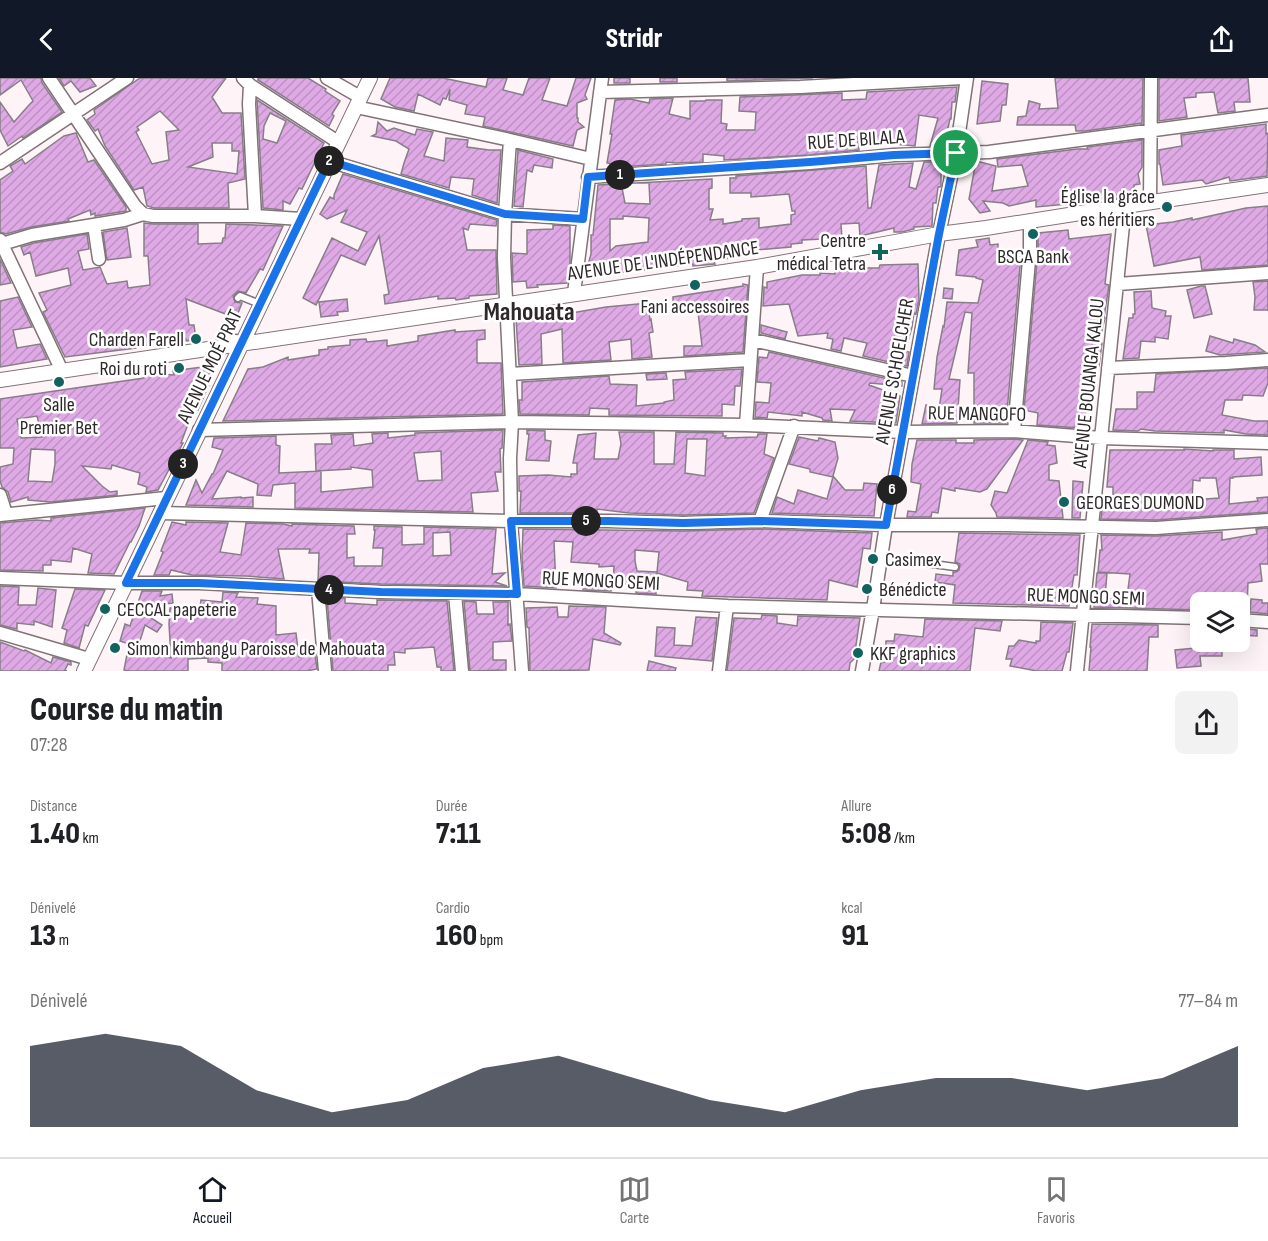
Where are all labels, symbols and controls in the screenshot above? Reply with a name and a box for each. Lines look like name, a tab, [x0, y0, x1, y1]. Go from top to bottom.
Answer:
icon: back	[30, 23, 63, 56]
text: Stridr	[606, 23, 662, 55]
icon: share	[1205, 23, 1238, 56]
street label: RUE DE BILALA	[807, 125, 906, 155]
pin	[930, 127, 981, 178]
icon: arrive	[939, 136, 972, 169]
pin: 2	[314, 146, 344, 176]
text: 2	[325, 151, 333, 170]
pin: 1	[605, 160, 635, 190]
text: 1	[617, 165, 623, 184]
place label: Église la grâce es héritiers	[1061, 185, 1155, 232]
marker: Église la grâce es héritiers	[1160, 200, 1174, 214]
marker: BSCA Bank	[1026, 227, 1040, 241]
place label: Centre médical Tetra	[777, 229, 866, 276]
street label: AVENUE DE L'INDÉPENDANCE	[565, 236, 760, 286]
marker: Centre médical Tetra	[871, 243, 889, 261]
place label: BSCA Bank	[997, 245, 1069, 269]
marker: Fani accessoires	[688, 278, 702, 292]
place label: Fani accessoires	[641, 295, 749, 319]
street label: AVENUE SCHOELCHER	[870, 296, 920, 447]
district label: Mahouata	[483, 297, 575, 328]
street label: AVENUE BOUANGA KALOU	[1068, 297, 1110, 470]
street label: AVENUE MOÉ PRAT	[172, 306, 248, 428]
place label: Charden Farell	[89, 328, 184, 352]
marker: Charden Farell	[189, 332, 203, 346]
place label: Roi du roti	[99, 357, 167, 381]
marker: Roi du roti	[172, 361, 186, 375]
marker: Salle Premier Bet	[52, 375, 66, 389]
place label: Salle Premier Bet	[20, 393, 98, 440]
street label: RUE MANGOFO	[928, 401, 1026, 427]
pin: 3	[168, 449, 198, 479]
text: 3	[179, 454, 187, 473]
pin: 6	[877, 475, 907, 505]
text: 6	[888, 480, 896, 499]
place label: GEORGES DUMOND	[1076, 491, 1204, 515]
marker: GEORGES DUMOND	[1057, 495, 1071, 509]
pin: 5	[571, 506, 601, 536]
text: 5	[582, 511, 590, 530]
place label: Casimex	[885, 548, 942, 572]
marker: Casimex	[866, 552, 880, 566]
street label: RUE MONGO SEMI	[541, 566, 661, 596]
pin: 4	[314, 575, 344, 605]
place label: Bénédicte	[879, 578, 946, 602]
text: 4	[325, 580, 333, 599]
marker: Bénédicte	[860, 582, 874, 596]
street label: RUE MONGO SEMI	[1026, 583, 1145, 611]
map controls	[1190, 592, 1250, 652]
button: layers	[1190, 592, 1250, 652]
place label: CECCAL papeterie	[117, 598, 237, 622]
marker: CECCAL papeterie	[98, 602, 112, 616]
place label: Simon kimbangu Paroisse de Mahouata	[127, 637, 385, 661]
marker: Simon kimbangu Paroisse de Mahouata	[108, 641, 122, 655]
place label: KKF graphics	[870, 642, 956, 666]
marker: KKF graphics	[851, 646, 865, 660]
text: Course du matin	[30, 690, 223, 730]
button: share	[1175, 691, 1238, 754]
text: 07:28	[30, 733, 68, 757]
text: Distance	[30, 797, 77, 816]
text: Durée	[436, 797, 467, 816]
text: Allure	[841, 797, 872, 816]
text: 1.40	[30, 816, 80, 852]
text: 7:11	[436, 816, 481, 852]
text: 5:08	[841, 816, 892, 852]
text: km	[80, 829, 99, 848]
text: /km	[892, 829, 915, 848]
text: Dénivelé	[30, 899, 76, 918]
text: Cardio	[436, 899, 470, 918]
text: kcal	[841, 899, 863, 918]
text: 13	[30, 918, 56, 954]
text: 160	[436, 918, 477, 954]
text: 91	[841, 918, 868, 954]
text: m	[56, 931, 69, 950]
text: bpm	[477, 931, 503, 950]
text: Dénivelé	[30, 989, 88, 1013]
text: 77–84 m	[1178, 989, 1238, 1013]
tab: Accueil	[193, 1173, 232, 1228]
tab: Carte	[618, 1173, 651, 1228]
tab: Favoris	[1037, 1173, 1075, 1228]

